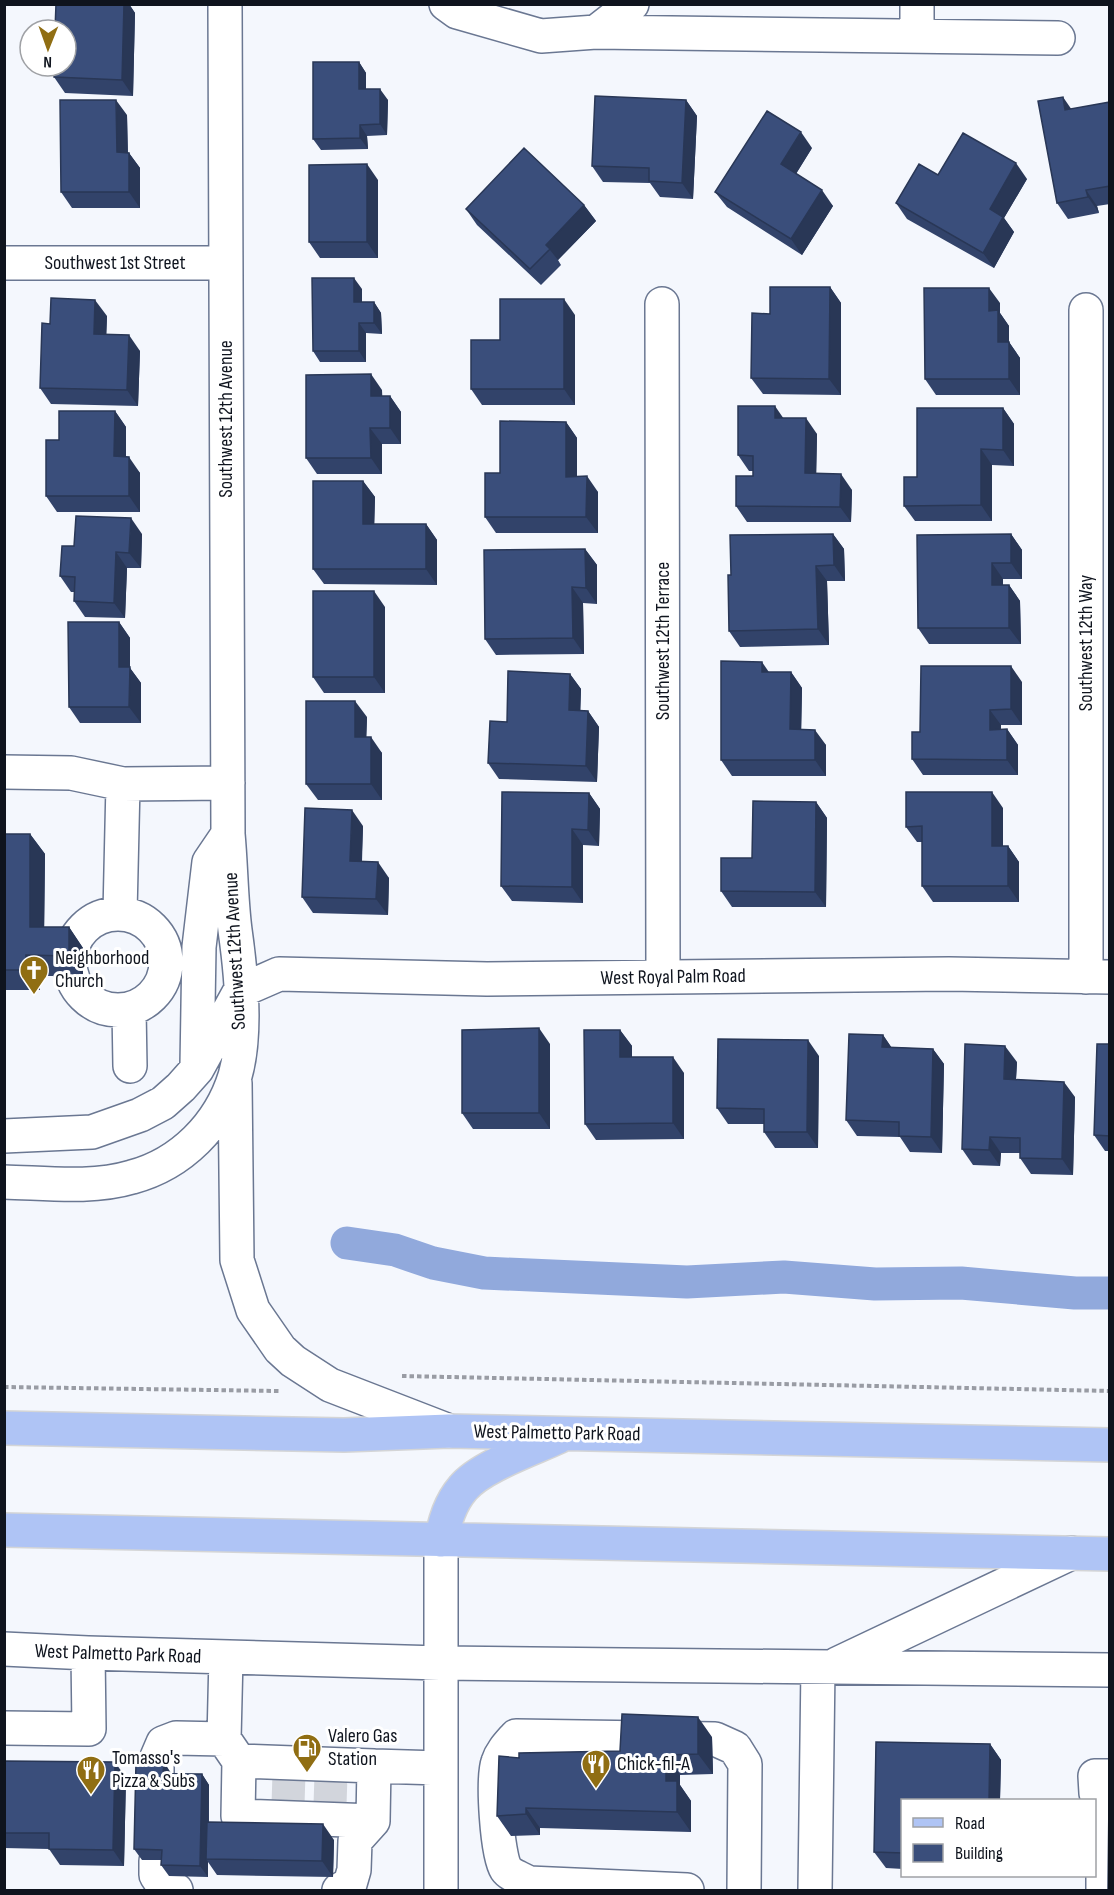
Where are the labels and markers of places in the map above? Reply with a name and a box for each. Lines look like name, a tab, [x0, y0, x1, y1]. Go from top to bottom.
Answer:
place label: Neighborhood Church	[55, 946, 149, 993]
church icon: Neighborhood Church	[18, 954, 50, 996]
place label: Valero Gas Station	[328, 1724, 398, 1771]
fuel station icon: Valero Gas Station	[291, 1732, 323, 1774]
place label: Tomasso's Pizza & Subs	[112, 1746, 195, 1793]
restaurant icon: Chick-fil-A	[580, 1748, 612, 1790]
place label: Chick-fil-A	[617, 1752, 690, 1776]
restaurant icon: Tomasso's Pizza & Subs	[75, 1754, 107, 1796]

